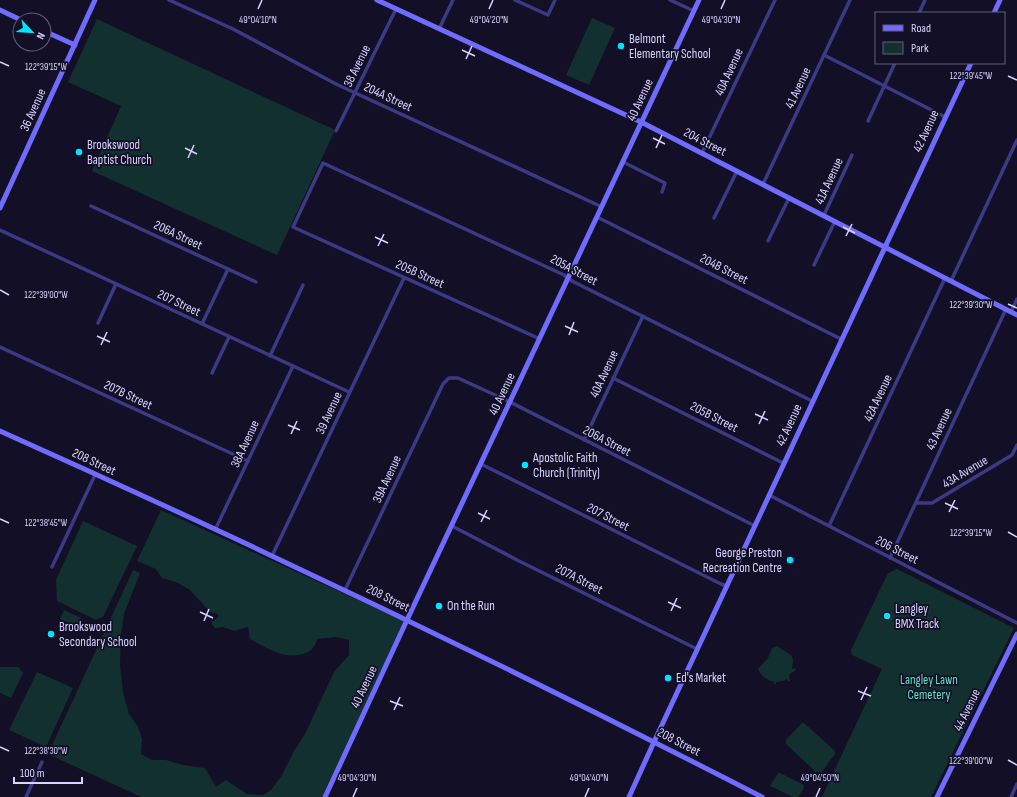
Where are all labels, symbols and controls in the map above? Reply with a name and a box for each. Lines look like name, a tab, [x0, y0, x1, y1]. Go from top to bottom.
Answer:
north arrow	[12, 12, 52, 52]
legend	[875, 12, 1005, 64]
text: 49°04'10"N	[239, 14, 277, 26]
text: 49°04'20"N	[470, 14, 508, 26]
text: 49°04'30"N	[702, 14, 740, 26]
text: Road	[911, 21, 931, 36]
text: N	[33, 31, 48, 42]
place label: Belmont Elementary School	[629, 31, 711, 62]
marker: Belmont Elementary School	[616, 41, 626, 51]
text: Park	[911, 41, 929, 56]
street label: 38 Avenue	[340, 42, 374, 90]
street label: 40A Avenue	[711, 46, 747, 98]
text: 122°39'15"W	[25, 61, 67, 73]
street label: 41 Avenue	[781, 65, 815, 111]
text: 122°39'45"W	[950, 70, 993, 82]
street label: 40 Avenue	[623, 76, 657, 124]
street label: 204A Street	[361, 79, 415, 115]
street label: 36 Avenue	[17, 86, 49, 134]
street label: 42 Avenue	[909, 107, 943, 155]
street label: 204 Street	[681, 124, 729, 160]
place label: Brookswood Baptist Church	[87, 137, 152, 168]
marker: Brookswood Baptist Church	[74, 147, 84, 157]
street label: 41A Avenue	[811, 155, 847, 207]
street label: 206A Street	[151, 217, 205, 253]
street label: 204B Street	[697, 250, 751, 288]
street label: 205A Street	[548, 251, 600, 289]
street label: 205B Street	[393, 256, 447, 292]
street label: 207 Street	[155, 286, 203, 320]
text: 122°39'00"W	[24, 289, 68, 301]
text: 122°39'30"W	[949, 299, 993, 311]
street label: 40A Avenue	[586, 348, 622, 400]
street label: 40 Avenue	[485, 370, 519, 418]
street label: 42A Avenue	[860, 372, 896, 424]
street label: 207B Street	[101, 377, 155, 413]
street label: 39 Avenue	[312, 389, 346, 437]
street label: 205B Street	[687, 398, 741, 436]
street label: 42 Avenue	[772, 401, 806, 449]
street label: 43 Avenue	[922, 405, 956, 453]
street label: 38A Avenue	[227, 418, 263, 470]
street label: 206A Street	[580, 422, 634, 460]
street label: 208 Street	[70, 445, 118, 479]
place label: Apostolic Faith Church (Trinity)	[532, 450, 600, 481]
street label: 43A Avenue	[939, 452, 991, 492]
street label: 39A Avenue	[369, 453, 405, 505]
marker: Apostolic Faith Church (Trinity)	[520, 460, 530, 470]
street label: 207 Street	[584, 499, 632, 535]
text: 122°38'45"W	[25, 517, 68, 529]
text: 122°39'15"W	[950, 527, 992, 539]
street label: 206 Street	[873, 532, 921, 568]
place label: George Preston Recreation Centre	[703, 545, 782, 576]
marker: George Preston Recreation Centre	[785, 555, 795, 565]
street label: 207A Street	[553, 560, 605, 598]
street label: 208 Street	[364, 581, 412, 615]
place label: On the Run	[447, 598, 495, 614]
marker: On the Run	[434, 601, 444, 611]
place label: Langley BMX Track	[895, 601, 939, 632]
marker: Langley BMX Track	[882, 611, 892, 621]
place label: Brookswood Secondary School	[59, 619, 137, 650]
marker: Brookswood Secondary School	[46, 629, 56, 639]
street label: 40 Avenue	[347, 663, 381, 711]
place label: Ed's Market	[676, 670, 726, 686]
park label: Langley Lawn Cemetery	[900, 672, 958, 703]
marker: Ed's Market	[663, 673, 673, 683]
street label: 44 Avenue	[950, 686, 984, 734]
street label: 208 Street	[655, 724, 703, 760]
text: 122°38'30"W	[25, 745, 68, 757]
text: 122°39'00"W	[949, 755, 993, 767]
scale bar	[14, 759, 82, 785]
text: 100 m	[20, 766, 45, 781]
text: 49°04'30"N	[338, 772, 376, 784]
text: 49°04'40"N	[570, 772, 608, 784]
text: 49°04'50"N	[801, 772, 839, 784]

